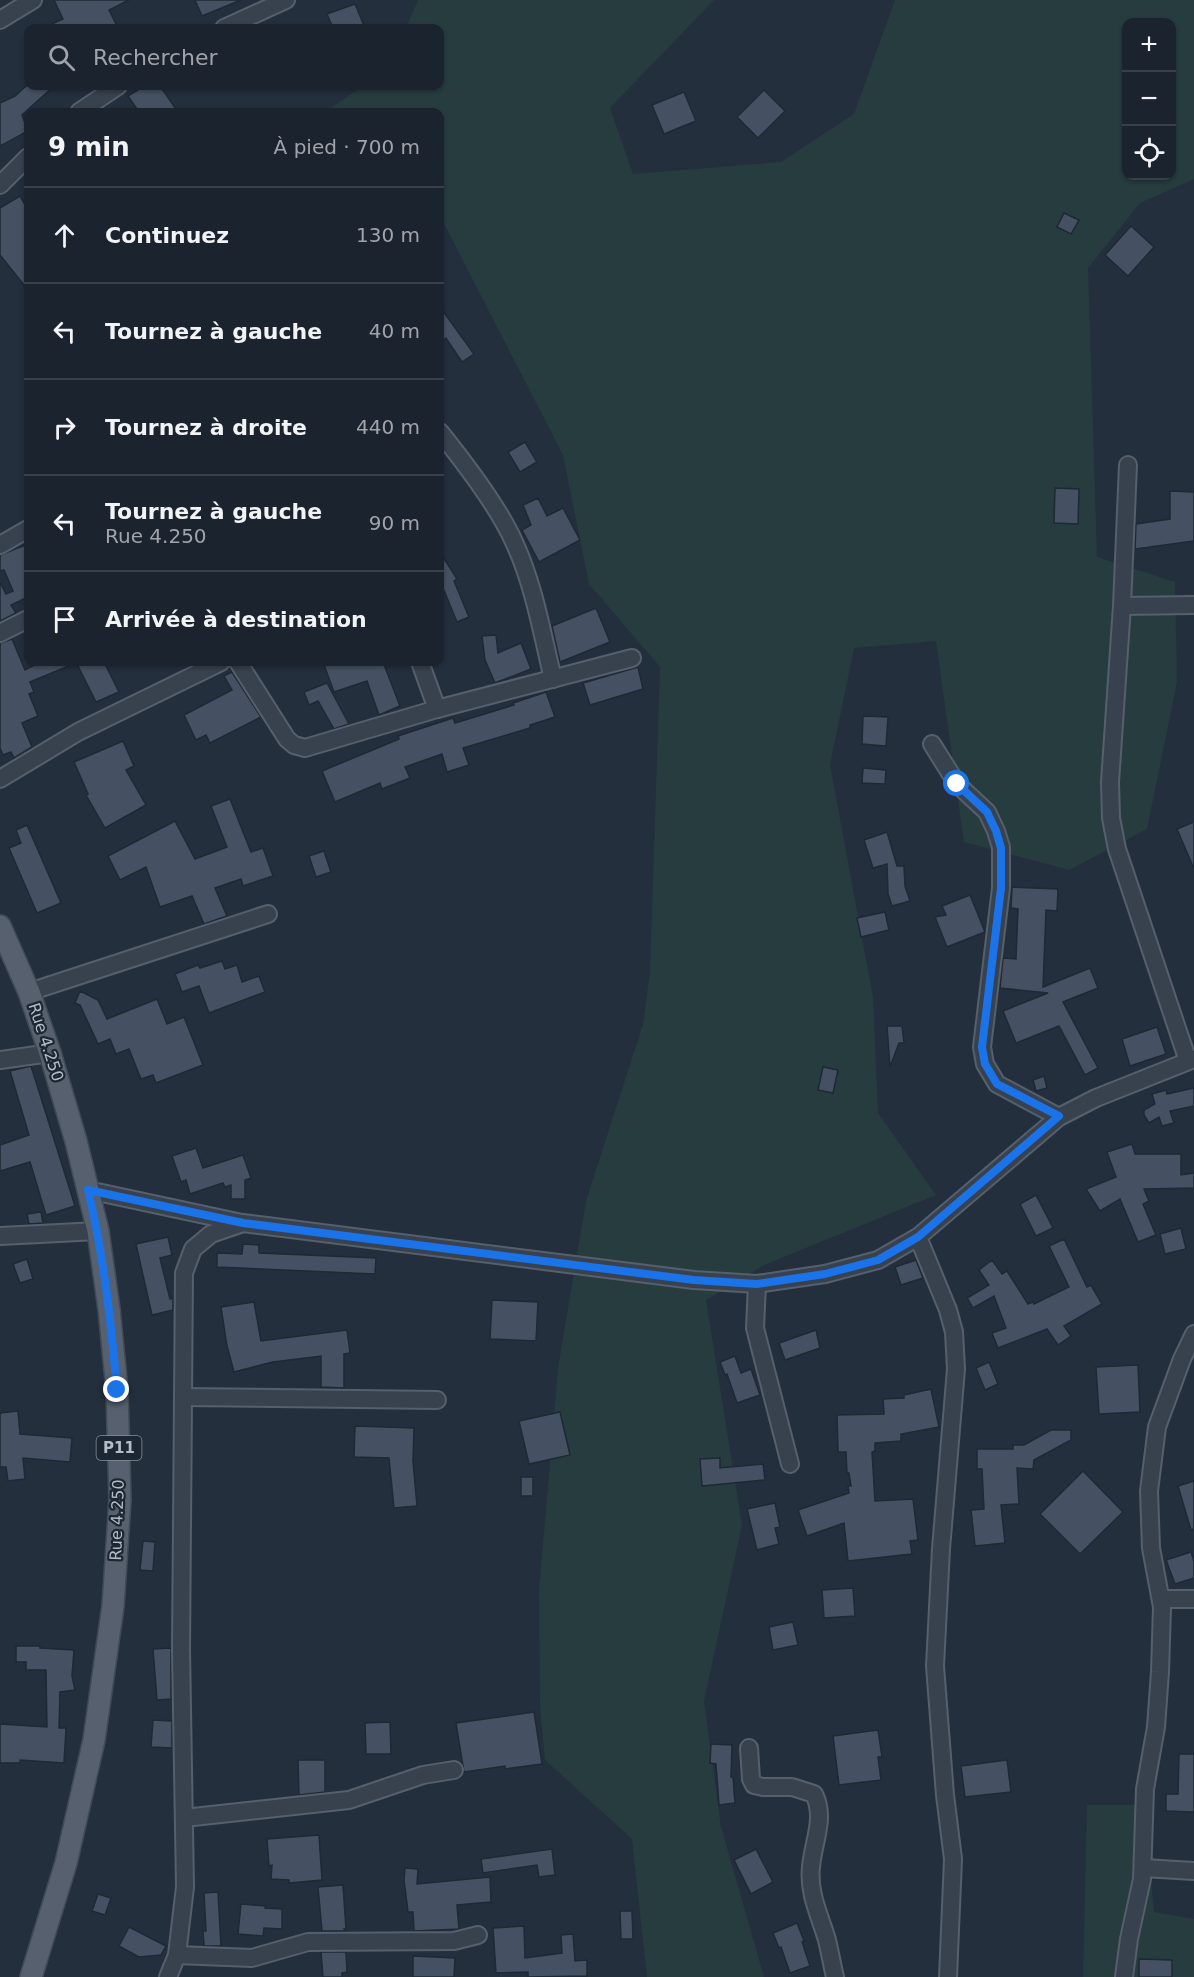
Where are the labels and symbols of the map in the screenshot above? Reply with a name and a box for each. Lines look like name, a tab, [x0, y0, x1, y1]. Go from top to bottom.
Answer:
route start	[943, 770, 969, 796]
street label: Rue 4.250	[24, 1000, 68, 1084]
route end	[103, 1376, 129, 1402]
road number: P11	[96, 1436, 142, 1460]
street label: Rue 4.250	[106, 1479, 128, 1561]

